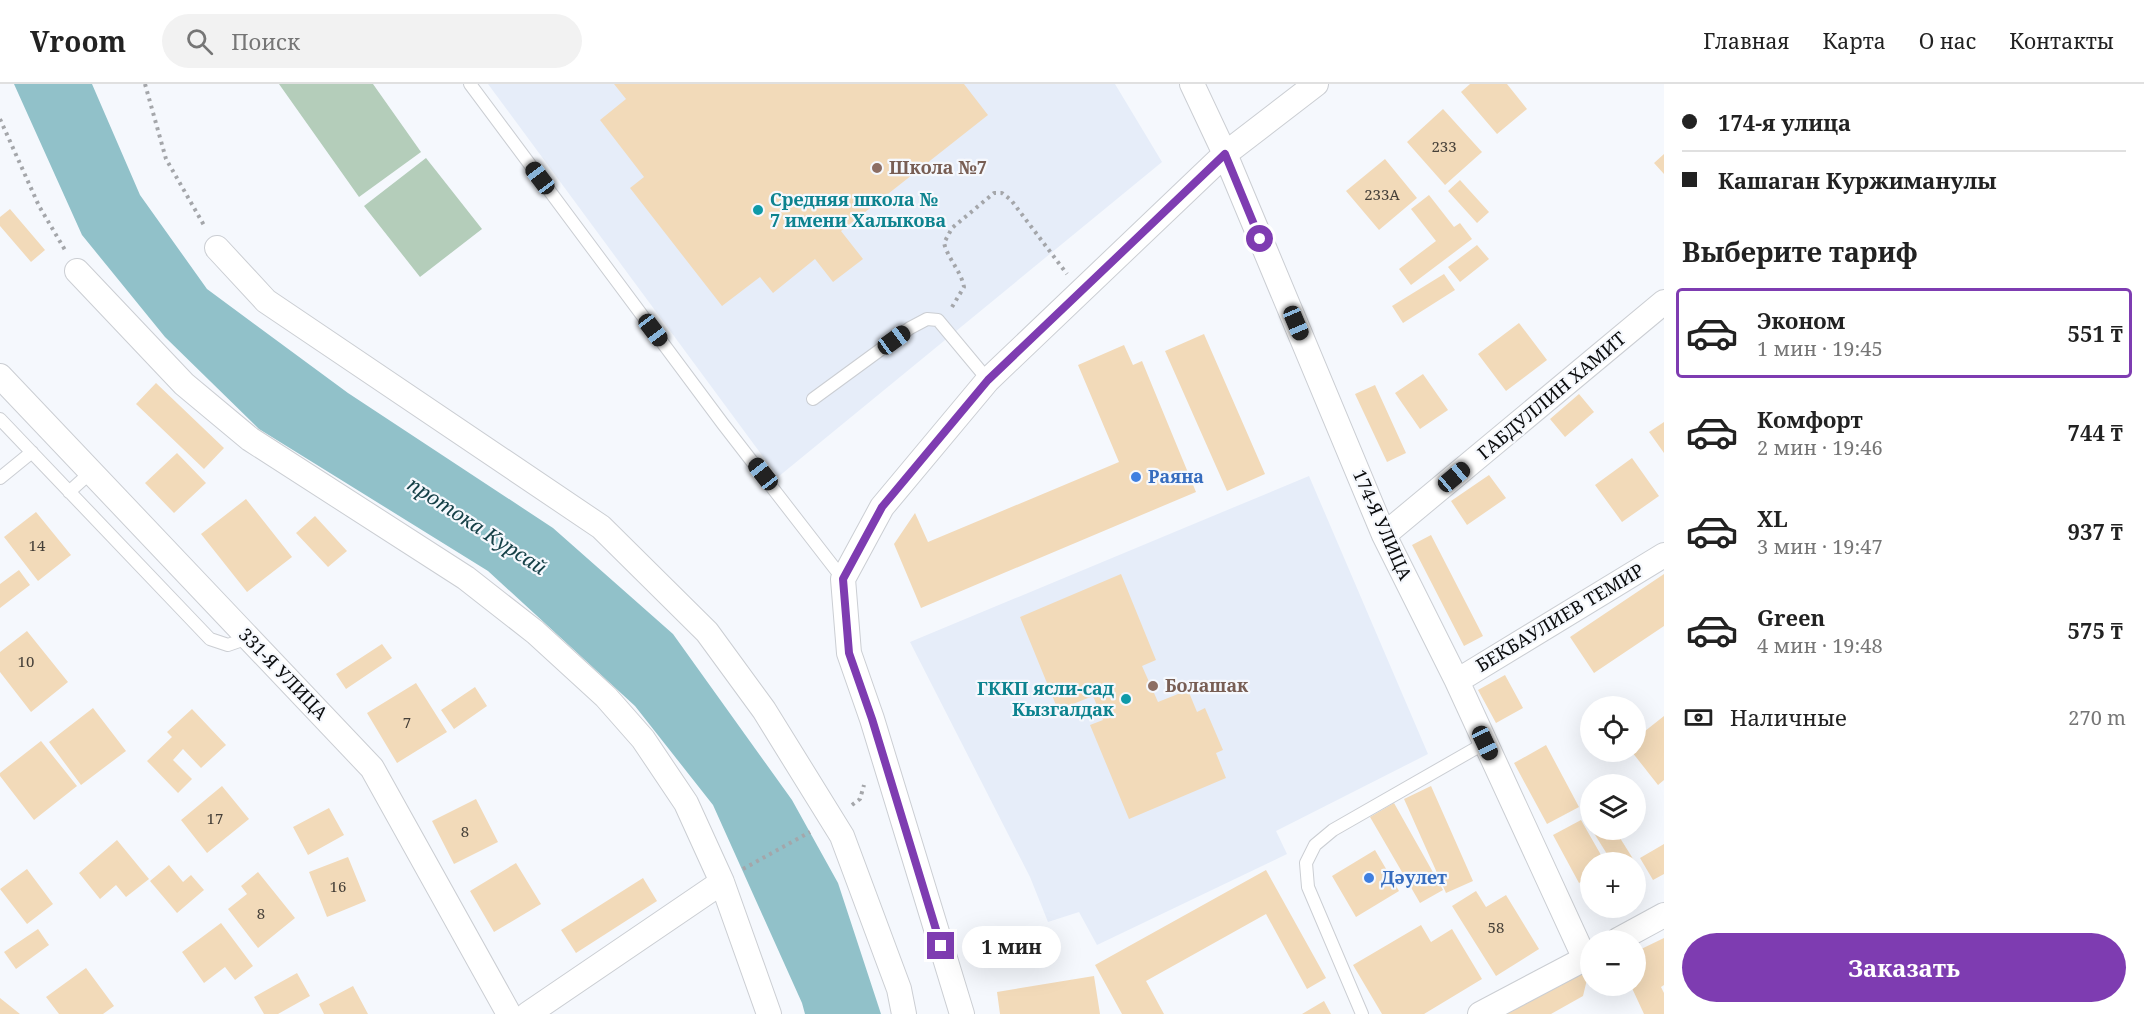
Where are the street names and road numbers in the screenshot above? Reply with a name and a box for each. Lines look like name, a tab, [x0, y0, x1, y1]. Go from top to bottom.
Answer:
street label: ГАБДУЛЛИН ХАМИТ	[1472, 326, 1631, 464]
street label: 174-Я УЛИЦА	[1348, 466, 1418, 584]
street label: БЕКБАУЛИЕВ ТЕМИР	[1471, 557, 1648, 677]
street label: 331-Я УЛИЦА	[234, 622, 334, 724]

